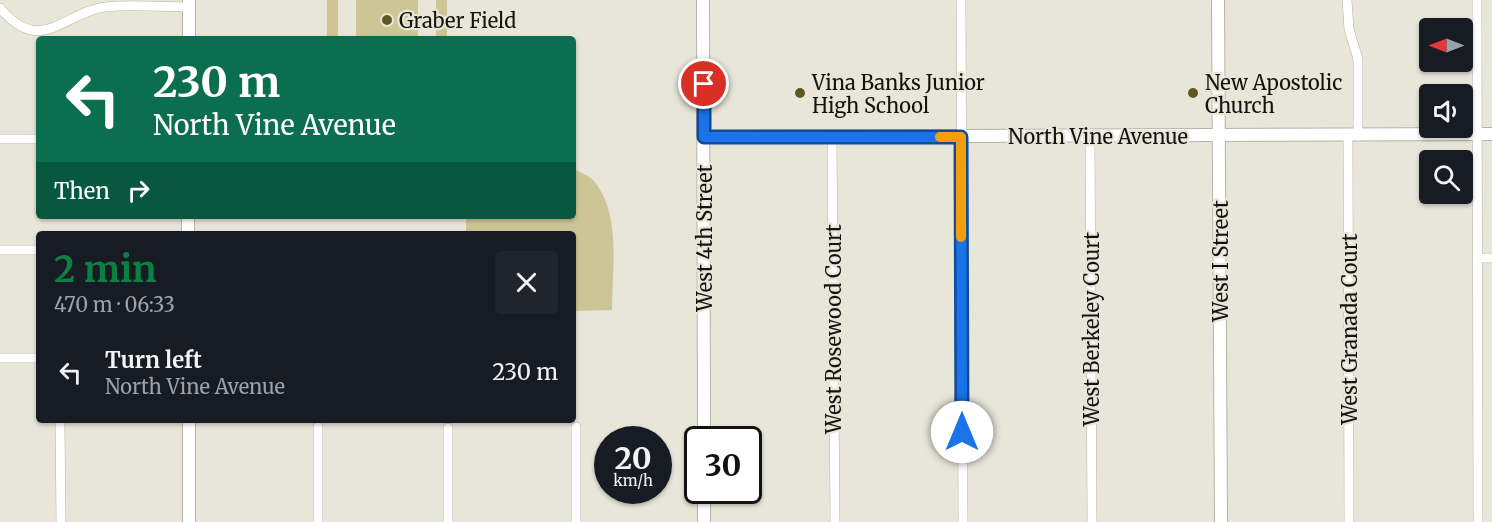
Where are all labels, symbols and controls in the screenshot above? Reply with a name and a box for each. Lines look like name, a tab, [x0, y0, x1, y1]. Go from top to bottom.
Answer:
place label: Graber Field	[399, 8, 516, 33]
marker: Graber Field	[380, 13, 394, 27]
north arrow	[1419, 18, 1473, 72]
map controls	[1419, 18, 1473, 204]
text: 230 m	[153, 56, 280, 108]
pin	[678, 58, 729, 109]
icon: left	[54, 60, 132, 138]
icon: arrive	[687, 67, 720, 100]
place label: Vina Banks Junior High School	[811, 70, 985, 118]
place label: New Apostolic Church	[1205, 70, 1342, 118]
button: sound	[1419, 84, 1473, 138]
marker: Vina Banks Junior High School	[793, 86, 807, 100]
marker: New Apostolic Church	[1186, 86, 1200, 100]
text: North Vine Avenue	[153, 108, 396, 142]
street label: North Vine Avenue	[1008, 124, 1188, 149]
button: search	[1419, 150, 1473, 204]
street label: West 4th Street	[692, 164, 717, 312]
icon: right	[122, 174, 155, 207]
text: Then	[54, 177, 110, 205]
street label: West I Street	[1208, 200, 1233, 323]
street label: West Rosewood Court	[821, 224, 846, 435]
street label: West Berkeley Court	[1079, 232, 1104, 427]
street label: West Granada Court	[1337, 233, 1362, 426]
text: 2 min	[54, 247, 157, 292]
button: close	[495, 251, 558, 314]
text: 470 m · 06:33	[54, 292, 175, 317]
text: Turn left	[105, 346, 202, 374]
icon: left	[54, 356, 87, 389]
text: 230 m	[492, 358, 558, 386]
text: North Vine Avenue	[105, 374, 285, 399]
position arrow	[930, 400, 994, 464]
speed limit sign: 30	[684, 426, 762, 504]
text: 20	[614, 439, 652, 477]
text: km/h	[613, 471, 653, 490]

